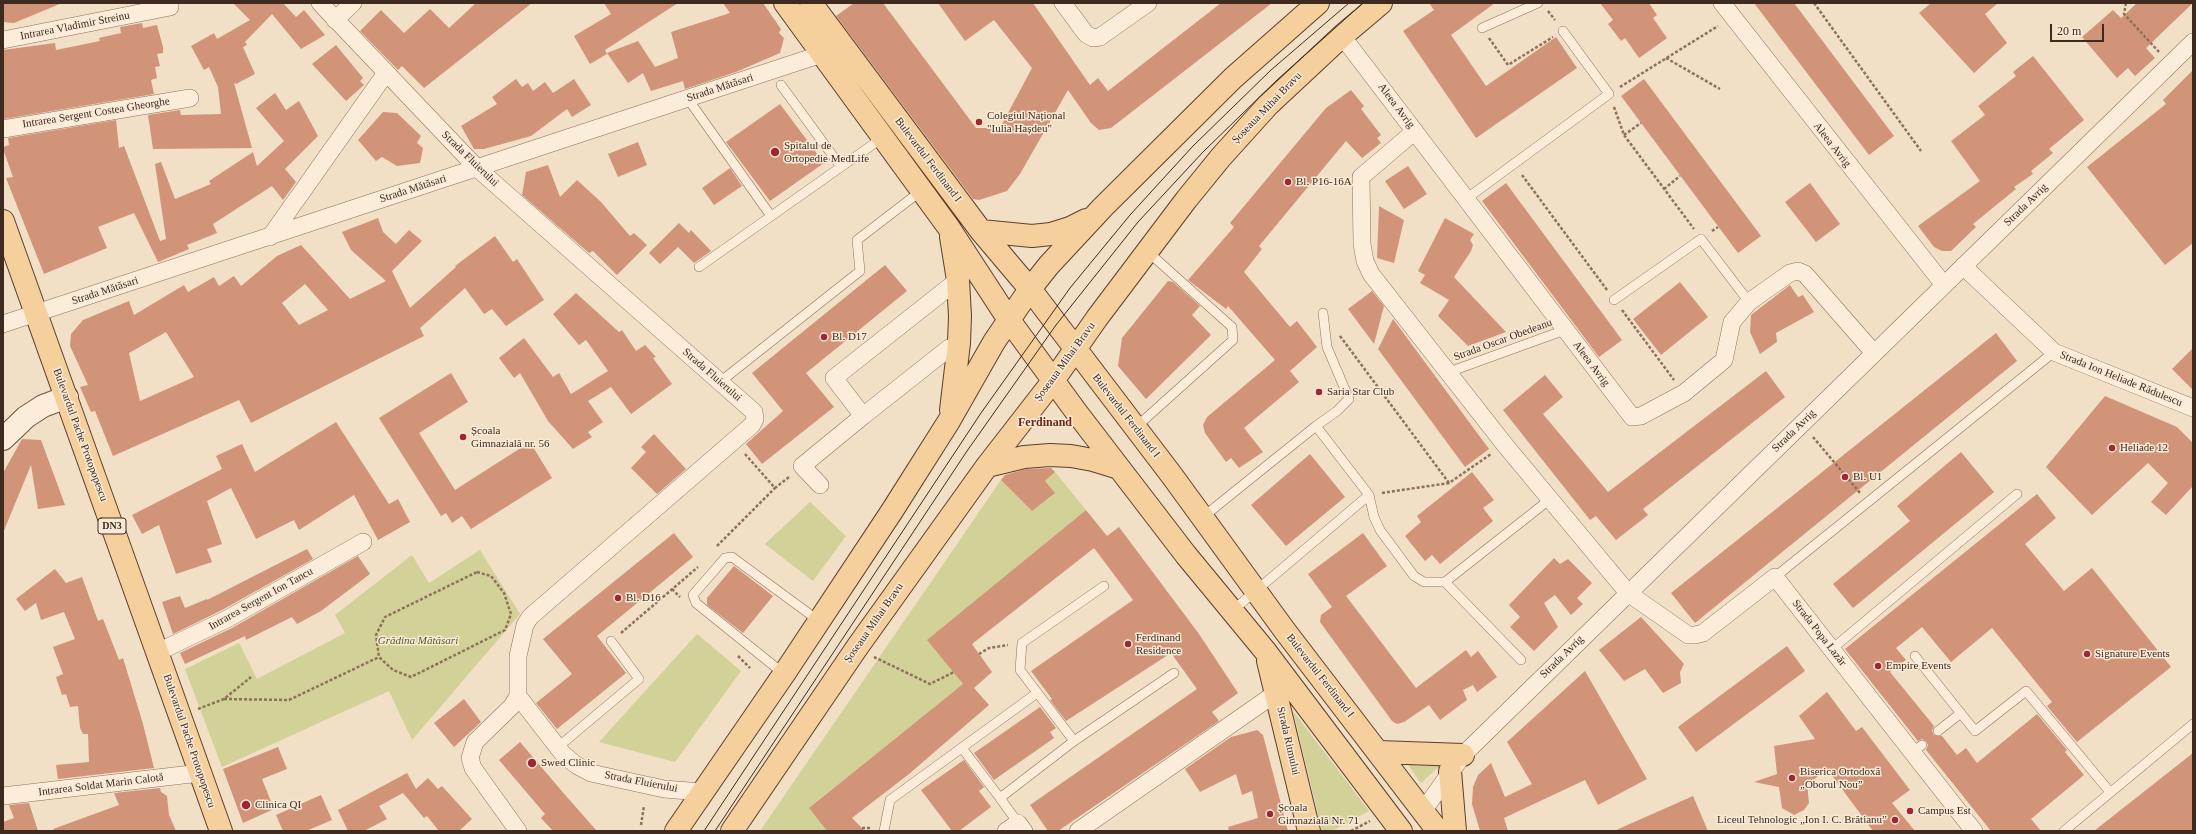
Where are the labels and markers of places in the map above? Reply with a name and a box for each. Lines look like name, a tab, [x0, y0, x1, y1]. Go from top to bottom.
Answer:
place label: Colegiul Național "Iulia Hașdeu"	[987, 109, 1066, 135]
marker: Colegiul Național "Iulia Hașdeu"	[974, 117, 984, 127]
place label: Spitalul de Ortopedie MedLife	[784, 139, 869, 165]
marker: Spitalul de Ortopedie MedLife	[769, 146, 781, 158]
place label: Bl. P16-16A	[1296, 175, 1352, 189]
marker: Bl. P16-16A	[1283, 177, 1293, 187]
place label: Bl. D17	[832, 330, 867, 344]
marker: Bl. D17	[819, 332, 829, 342]
place label: Saria Star Club	[1327, 385, 1394, 399]
marker: Saria Star Club	[1314, 387, 1324, 397]
place label: Școala Gimnazială nr. 56	[471, 424, 550, 450]
marker: Școala Gimnazială nr. 56	[458, 432, 468, 442]
place label: Heliade 12	[2120, 441, 2168, 455]
marker: Heliade 12	[2107, 443, 2117, 453]
place label: Bl. U1	[1853, 470, 1882, 484]
marker: Bl. U1	[1840, 472, 1850, 482]
place label: Bl. D16	[626, 591, 661, 605]
marker: Bl. D16	[613, 593, 623, 603]
place label: Ferdinand Residence	[1136, 631, 1181, 657]
marker: Ferdinand Residence	[1123, 639, 1133, 649]
place label: Signature Events	[2095, 647, 2170, 661]
marker: Signature Events	[2082, 649, 2092, 659]
place label: Empire Events	[1886, 659, 1951, 673]
marker: Empire Events	[1873, 661, 1883, 671]
place label: Swed Clinic	[541, 756, 595, 770]
marker: Swed Clinic	[526, 757, 538, 769]
place label: Biserica Ortodoxă „Oborul Nou”	[1800, 765, 1880, 791]
marker: Biserica Ortodoxă „Oborul Nou”	[1787, 773, 1797, 783]
place label: Clinica QI	[255, 798, 301, 812]
marker: Clinica QI	[240, 799, 252, 811]
place label: Școala Gimnazială Nr. 71	[1278, 801, 1359, 827]
place label: Campus Est	[1918, 804, 1971, 818]
marker: Campus Est	[1905, 806, 1915, 816]
marker: Școala Gimnazială Nr. 71	[1265, 809, 1275, 819]
place label: Liceul Tehnologic „Ion I. C. Brătianu”	[1717, 813, 1887, 827]
marker: Liceul Tehnologic „Ion I. C. Brătianu”	[1890, 815, 1900, 825]

